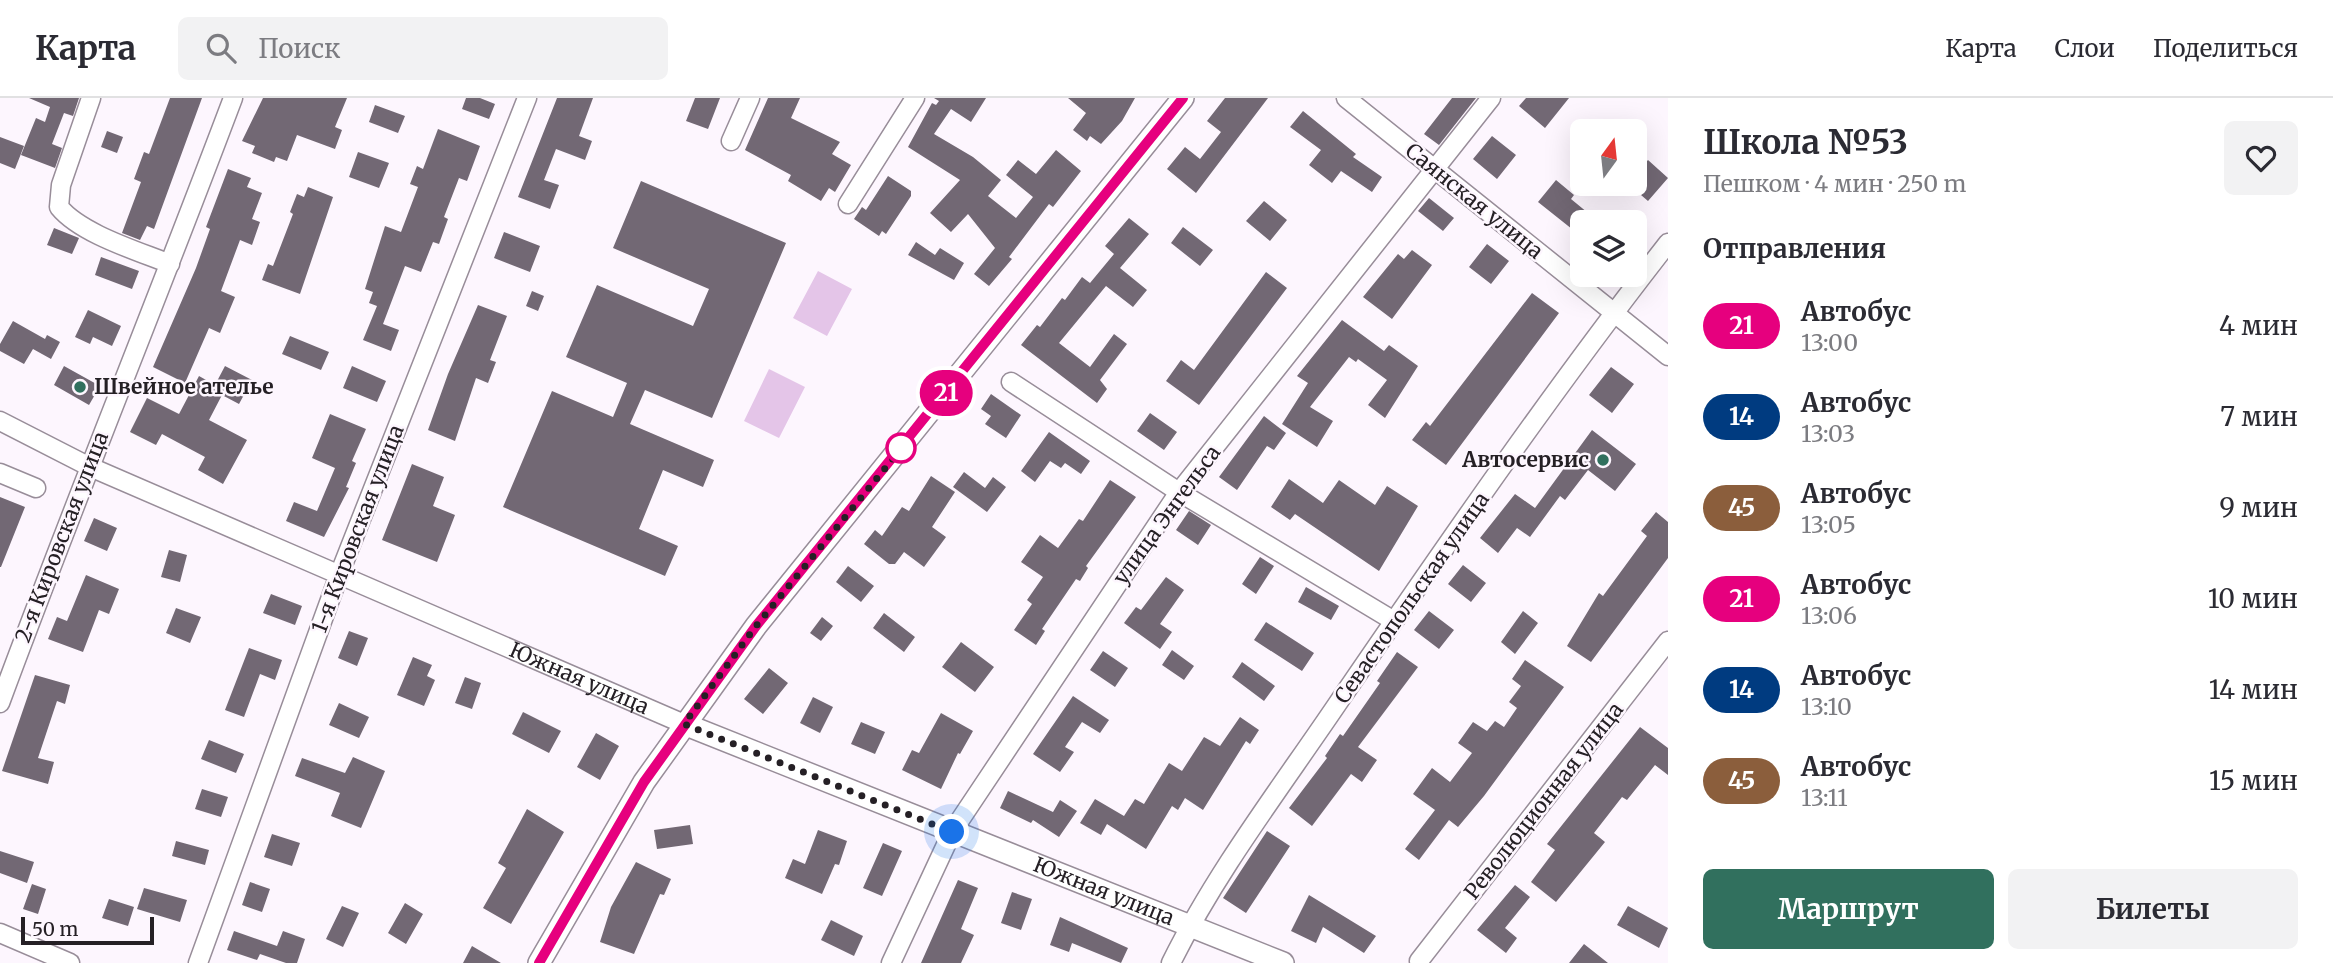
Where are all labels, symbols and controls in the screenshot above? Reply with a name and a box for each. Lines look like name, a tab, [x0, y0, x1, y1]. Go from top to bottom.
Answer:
search box	[178, 17, 668, 80]
text: Карта	[35, 28, 136, 69]
icon: search	[202, 29, 240, 67]
text: Поиск	[258, 32, 341, 65]
text: Карта	[1945, 33, 2017, 64]
text: Слои	[2055, 33, 2115, 64]
text: Поделиться	[2153, 33, 2298, 64]
north arrow	[1570, 119, 1647, 196]
map controls	[1570, 119, 1647, 287]
button: heart	[2224, 121, 2298, 195]
text: Школа №53	[1703, 122, 1908, 163]
street label: Саянская улица	[1400, 137, 1549, 264]
text: Пешком · 4 мин · 250 m	[1703, 169, 1966, 198]
button: layers	[1570, 210, 1647, 287]
text: Отправления	[1703, 232, 1886, 265]
text: Автобус	[1801, 295, 1911, 328]
text: 4 мин	[2219, 309, 2298, 342]
text: 21	[1729, 310, 1754, 341]
text: 13:00	[1801, 328, 1858, 357]
line badge: 21	[914, 370, 978, 416]
place label: Швейное ателье	[94, 373, 274, 400]
text: 21	[934, 377, 958, 408]
marker: Швейное ателье	[72, 379, 88, 395]
text: Автобус	[1801, 386, 1911, 419]
text: 7 мин	[2220, 400, 2298, 433]
text: 14	[1729, 401, 1754, 432]
text: 13:03	[1801, 419, 1855, 448]
street label: 1-я Кировская улица	[305, 421, 410, 637]
street label: 2-я Кировская улица	[9, 428, 114, 646]
unlabelled marker	[886, 433, 916, 463]
street label: улица Энгельса	[1107, 440, 1226, 590]
place label: Автосервис	[1461, 446, 1589, 473]
marker: Автосервис	[1595, 452, 1611, 468]
text: Автобус	[1801, 477, 1911, 510]
street label: Севастопольская улица	[1328, 487, 1495, 709]
text: 9 мин	[2219, 491, 2298, 524]
text: 45	[1728, 492, 1755, 523]
text: 13:05	[1801, 510, 1856, 539]
text: Автобус	[1801, 568, 1911, 601]
text: 10 мин	[2208, 582, 2298, 615]
text: 21	[1729, 583, 1754, 614]
text: 13:06	[1801, 601, 1857, 630]
street label: Южная улица	[505, 636, 653, 720]
text: Автобус	[1801, 659, 1911, 692]
text: 14 мин	[2209, 673, 2298, 706]
text: 14	[1729, 674, 1754, 705]
text: 13:10	[1801, 692, 1852, 721]
street label: Революционная улица	[1458, 697, 1629, 905]
text: Автобус	[1801, 750, 1911, 783]
text: 15 мин	[2209, 764, 2298, 797]
text: 45	[1728, 765, 1755, 796]
text: 13:11	[1801, 783, 1848, 812]
your location	[934, 814, 969, 849]
street label: Южная улица	[1030, 851, 1178, 931]
button: Маршрут	[1703, 869, 1994, 949]
button: Билеты	[2008, 869, 2298, 949]
scale bar	[21, 914, 154, 946]
text: 50 m	[32, 917, 78, 941]

